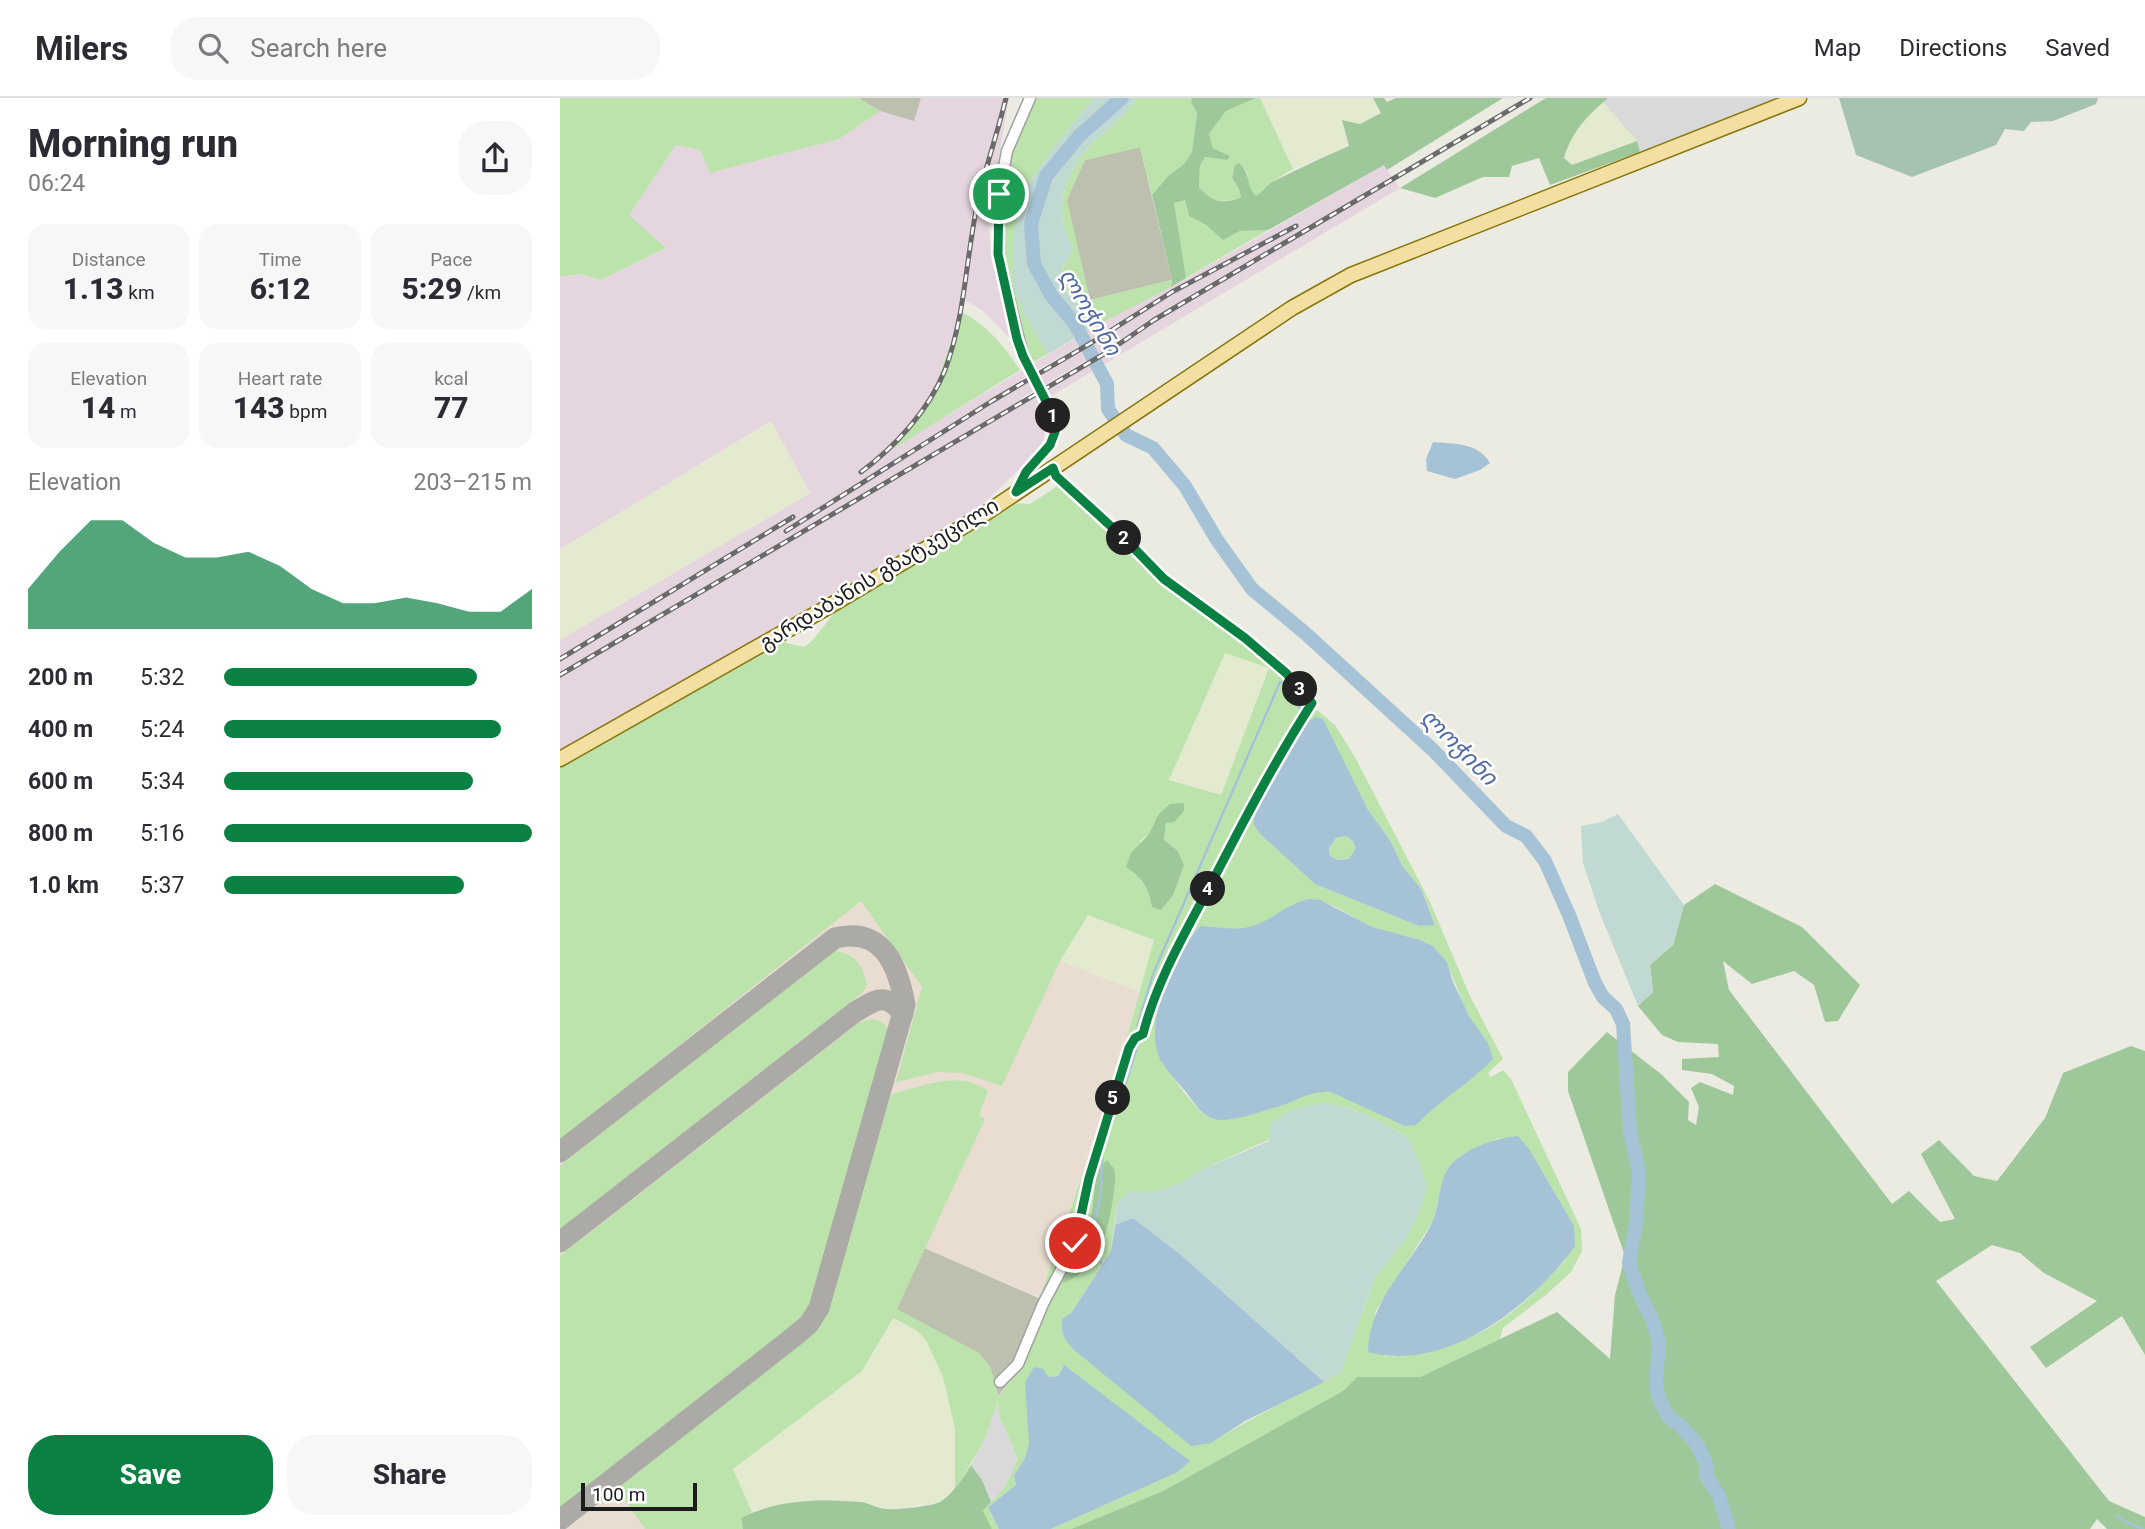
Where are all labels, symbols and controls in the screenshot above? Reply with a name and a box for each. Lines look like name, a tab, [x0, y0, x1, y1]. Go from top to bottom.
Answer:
search box	[170, 17, 660, 80]
text: Milers	[35, 29, 128, 68]
icon: search	[194, 29, 232, 67]
text: Search here	[250, 33, 387, 63]
text: Map	[1814, 34, 1861, 62]
text: Directions	[1899, 34, 2007, 62]
text: Saved	[2045, 34, 2110, 62]
button: share	[458, 121, 532, 195]
text: Morning run	[28, 122, 238, 166]
pin	[969, 164, 1029, 224]
text: 06:24	[28, 170, 85, 197]
icon: arrive	[980, 175, 1018, 213]
text: Distance	[72, 248, 146, 271]
text: Time	[259, 248, 301, 271]
text: Pace	[430, 248, 472, 271]
water label: ლოჭინი	[1053, 264, 1127, 361]
text: 1.13	[63, 271, 124, 306]
text: 6:12	[250, 271, 310, 306]
text: 5:29	[402, 271, 462, 306]
text: km	[124, 281, 155, 304]
text: /km	[462, 281, 501, 304]
text: Elevation	[70, 367, 147, 390]
text: Heart rate	[238, 367, 322, 390]
text: kcal	[434, 367, 469, 390]
text: 14	[81, 390, 115, 425]
text: 143	[233, 390, 285, 425]
text: 77	[434, 390, 469, 425]
pin: 1	[1036, 398, 1070, 434]
text: m	[115, 400, 137, 423]
text: bpm	[285, 400, 327, 423]
text: 1	[1047, 404, 1058, 427]
text: Elevation	[28, 469, 121, 496]
text: 203–215 m	[413, 469, 532, 496]
street label: გარდაბანის გზატკეცილი	[755, 493, 1003, 656]
pin: 2	[1106, 520, 1142, 556]
text: 2	[1118, 526, 1129, 549]
text: 200 m	[28, 664, 93, 691]
text: 5:32	[140, 664, 184, 691]
pin: 3	[1282, 672, 1318, 706]
text: 3	[1294, 677, 1305, 700]
water label: ლოჭინი	[1415, 703, 1503, 791]
text: 400 m	[28, 716, 93, 743]
text: 5:24	[140, 716, 184, 743]
text: 600 m	[28, 768, 93, 795]
text: 5:34	[140, 768, 184, 795]
text: 800 m	[28, 820, 93, 847]
text: 5:16	[140, 820, 184, 847]
text: 1.0 km	[28, 872, 99, 899]
text: 5:37	[140, 872, 184, 899]
pin: 4	[1190, 872, 1226, 906]
text: 4	[1202, 877, 1213, 900]
pin: 5	[1096, 1080, 1130, 1116]
text: 5	[1107, 1086, 1118, 1109]
pin	[1045, 1213, 1105, 1273]
icon: check	[1056, 1224, 1094, 1262]
button: Save	[28, 1435, 273, 1515]
button: Share	[287, 1435, 532, 1515]
scale bar	[581, 1480, 696, 1512]
text: 100 m	[592, 1483, 645, 1506]

